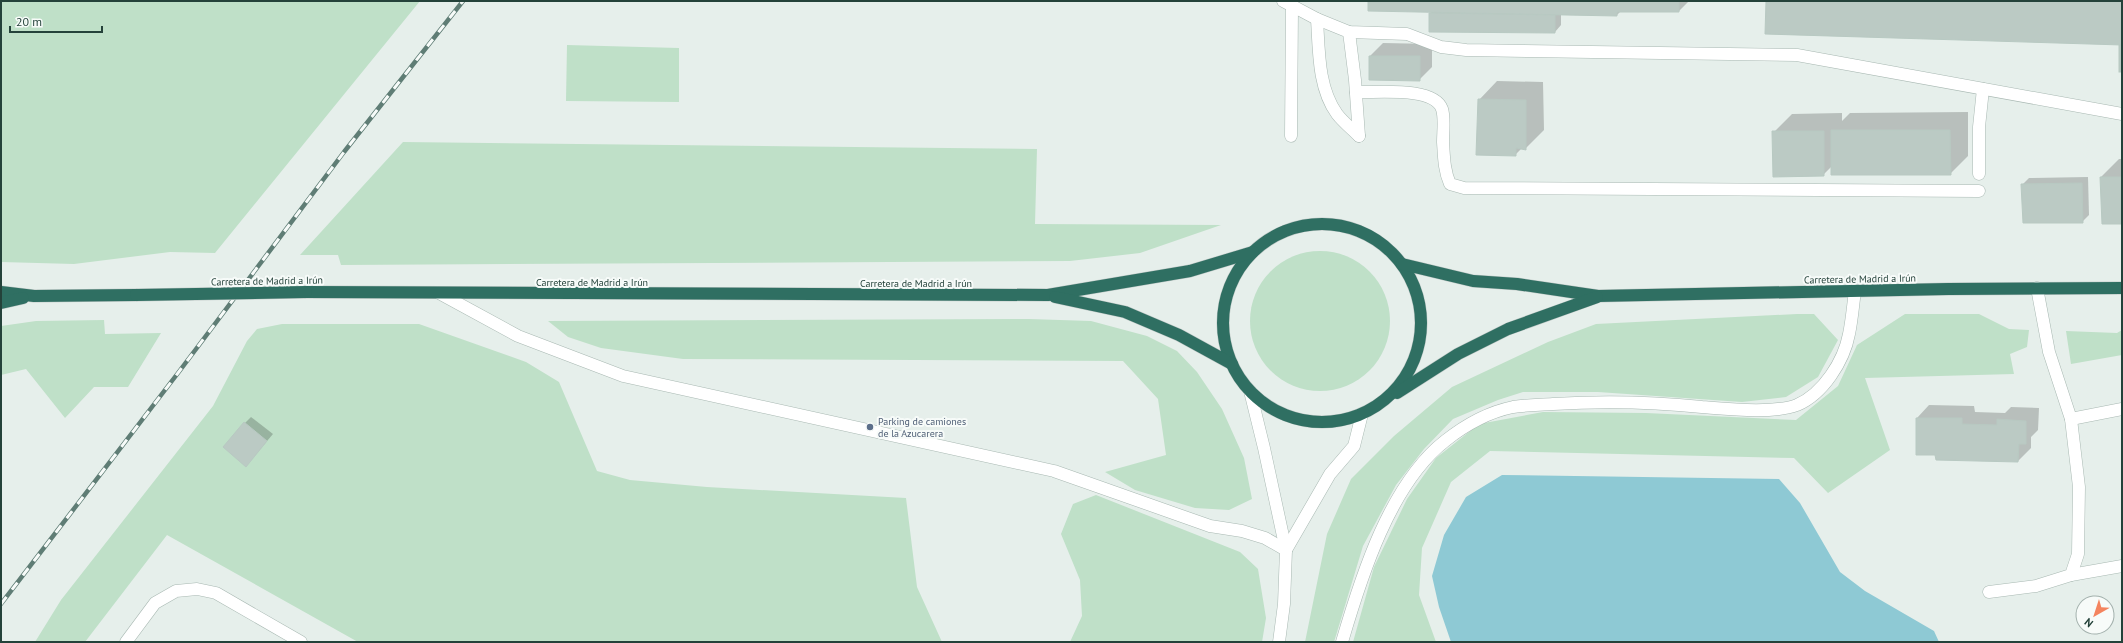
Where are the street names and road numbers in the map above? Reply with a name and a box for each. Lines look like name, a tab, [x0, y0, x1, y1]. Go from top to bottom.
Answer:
street label: Carretera de Madrid a Irún	[1804, 272, 1916, 286]
street label: Carretera de Madrid a Irún	[211, 274, 323, 288]
street label: Carretera de Madrid a Irún	[536, 276, 648, 289]
street label: Carretera de Madrid a Irún	[860, 277, 972, 290]

